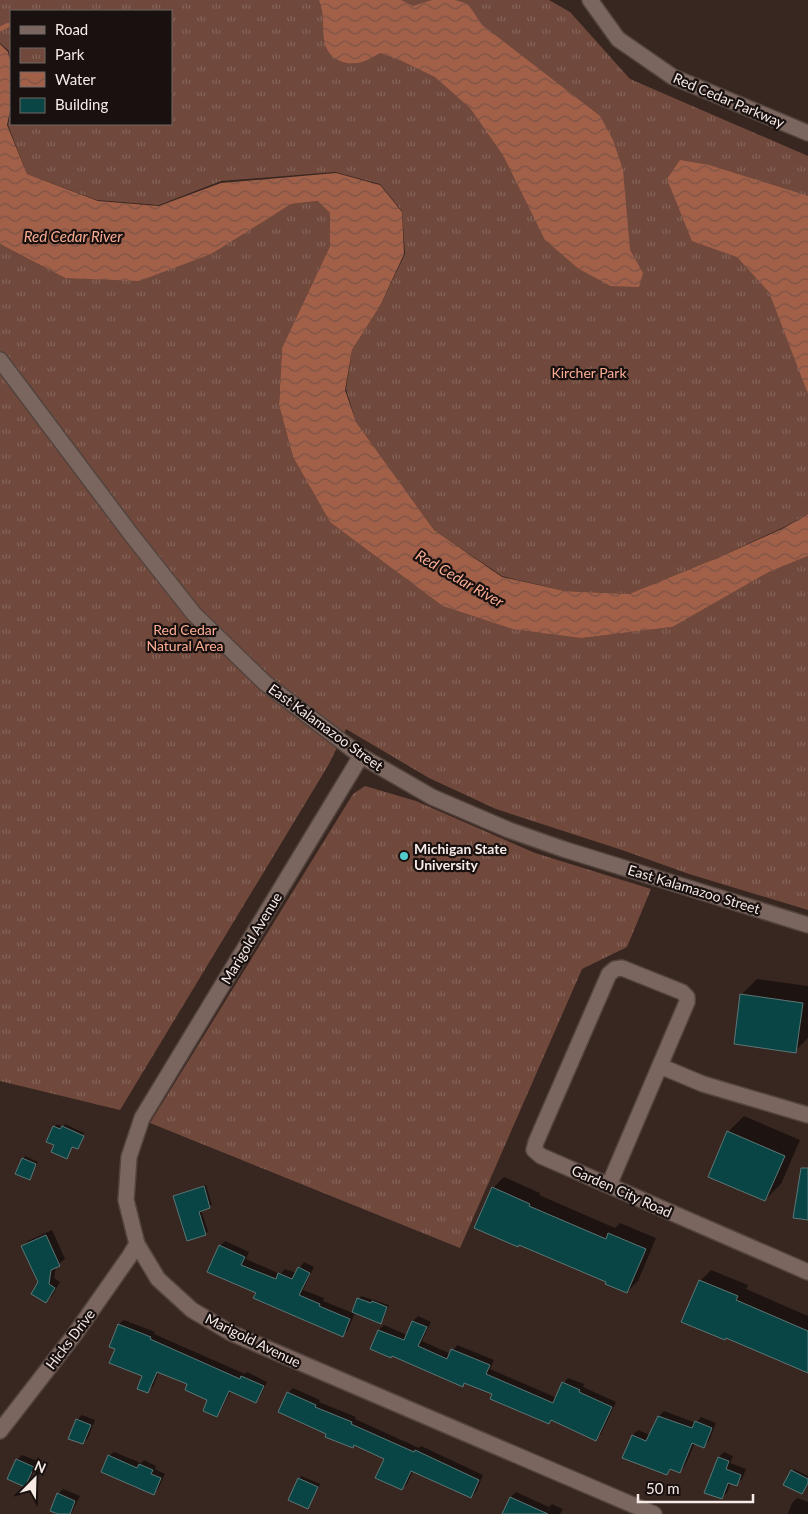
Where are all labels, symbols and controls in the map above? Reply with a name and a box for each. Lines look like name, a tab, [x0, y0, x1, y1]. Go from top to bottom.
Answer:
legend	[10, 10, 172, 125]
text: Road	[55, 20, 88, 38]
text: Park	[55, 45, 85, 63]
street label: Red Cedar Parkway	[671, 69, 788, 131]
text: Water	[55, 70, 96, 88]
text: Building	[55, 95, 108, 113]
water label: Red Cedar River	[24, 227, 123, 245]
park label: Kircher Park	[551, 364, 627, 381]
water label: Red Cedar River	[413, 546, 508, 611]
park label: Red Cedar Natural Area	[146, 621, 224, 654]
street label: East Kalamazoo Street	[266, 680, 386, 774]
place label: Michigan State University	[414, 840, 507, 873]
marker: Michigan State University	[398, 850, 410, 862]
street label: East Kalamazoo Street	[626, 861, 762, 917]
street label: Marigold Avenue	[217, 889, 285, 987]
street label: Garden City Road	[569, 1161, 675, 1221]
street label: Hicks Drive	[42, 1306, 98, 1372]
street label: Marigold Avenue	[203, 1310, 303, 1370]
north arrow	[10, 1454, 60, 1504]
text: N	[32, 1457, 49, 1477]
scale bar	[638, 1472, 753, 1504]
text: 50 m	[646, 1479, 680, 1497]

